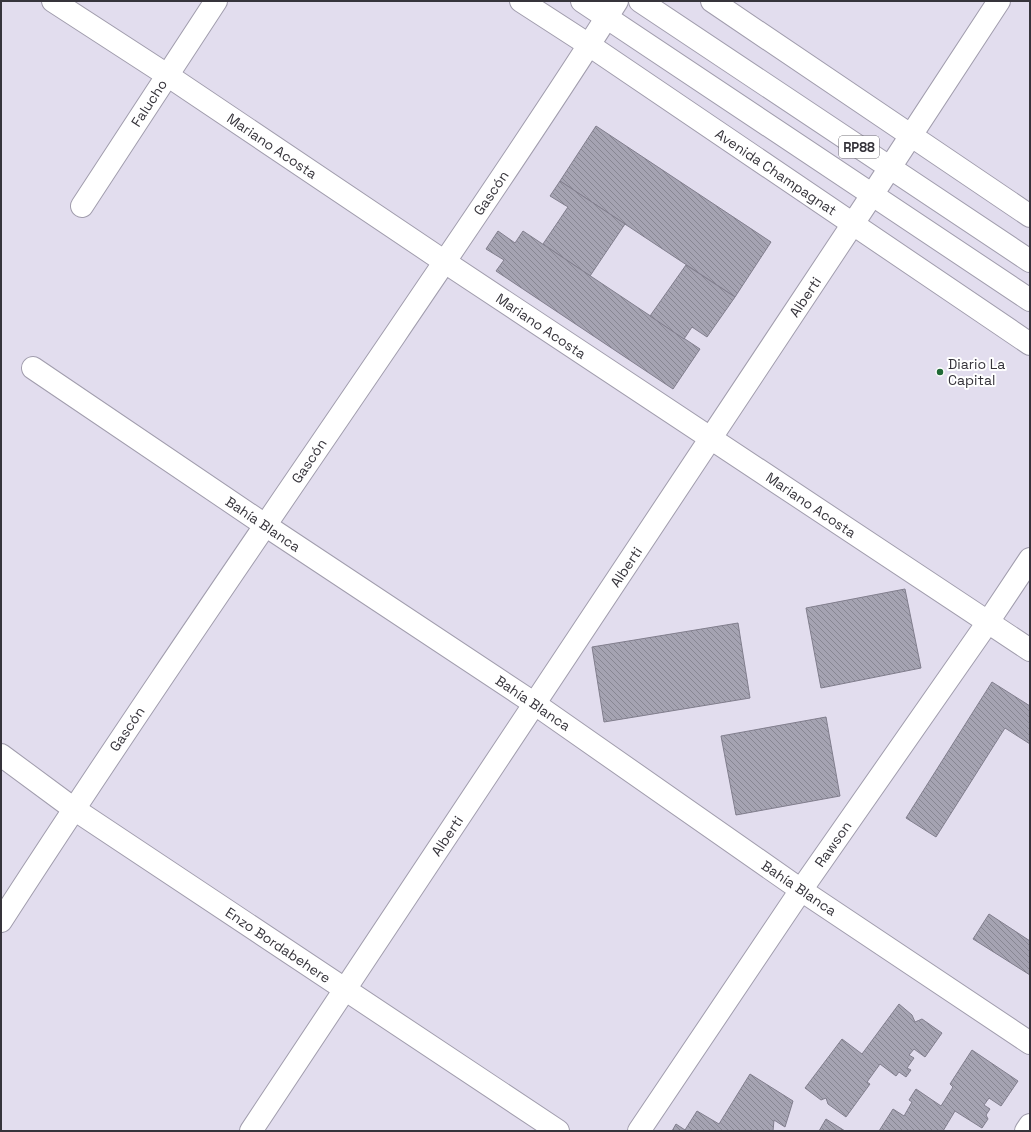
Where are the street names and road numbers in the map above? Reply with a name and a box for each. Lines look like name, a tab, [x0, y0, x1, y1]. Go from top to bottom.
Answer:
street label: Falucho	[127, 76, 171, 130]
street label: Mariano Acosta	[223, 109, 321, 183]
street label: Avenida Champagnat	[712, 125, 840, 219]
road number: RP88	[839, 136, 879, 158]
street label: Gascón	[469, 167, 513, 219]
street label: Alberti	[785, 273, 825, 321]
street label: Mariano Acosta	[492, 289, 590, 363]
street label: Gascón	[287, 435, 331, 487]
street label: Mariano Acosta	[762, 468, 860, 542]
street label: Bahía Blanca	[222, 492, 304, 556]
street label: Alberti	[606, 543, 646, 591]
street label: Bahía Blanca	[492, 671, 574, 735]
street label: Gascón	[105, 703, 149, 755]
street label: Alberti	[427, 812, 467, 860]
street label: Rawson	[811, 817, 855, 871]
street label: Bahía Blanca	[758, 856, 840, 920]
street label: Enzo Bordabehere	[222, 903, 334, 987]

